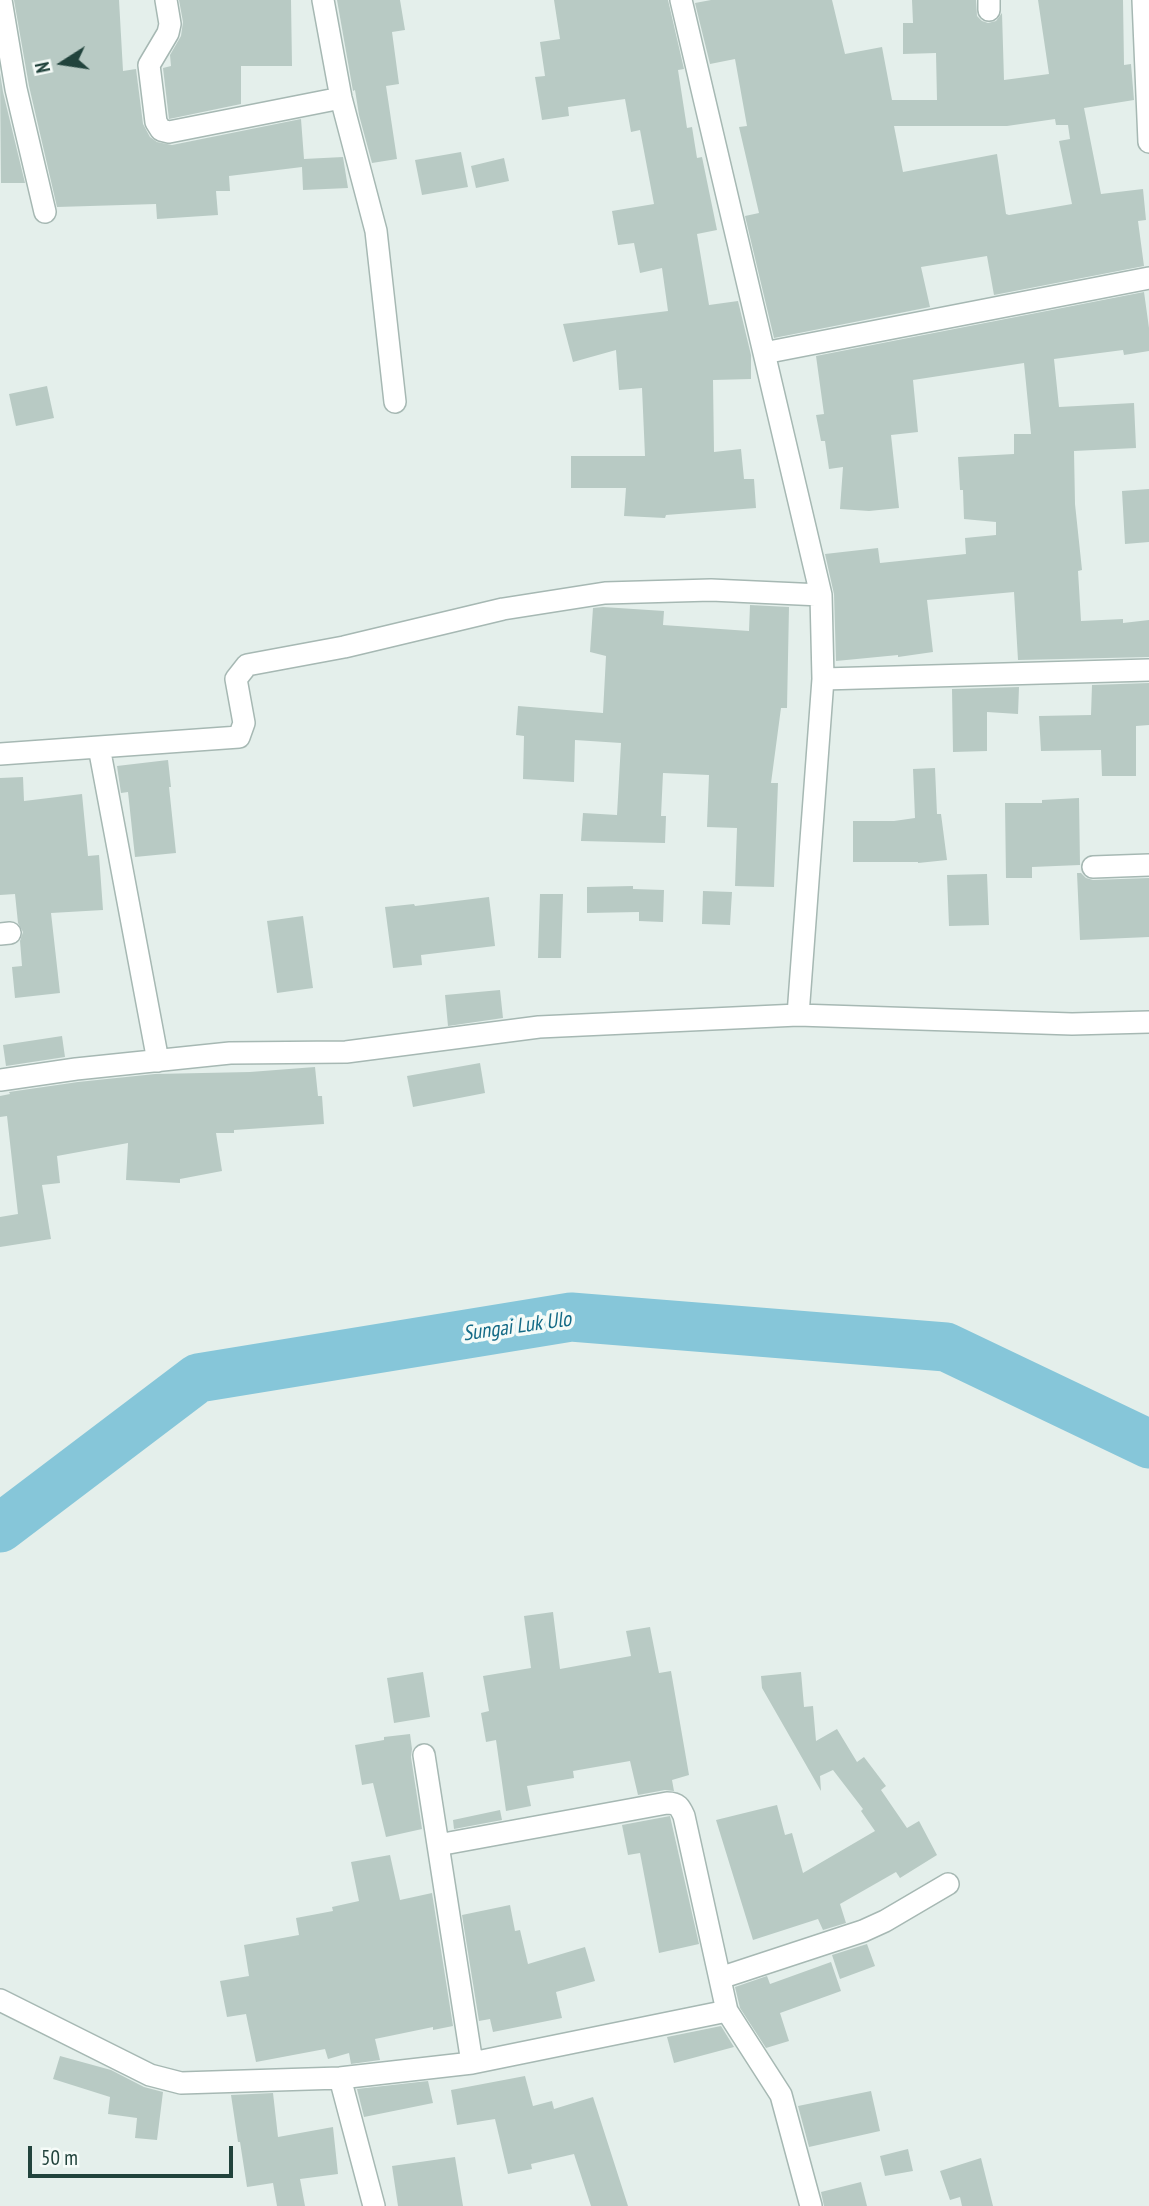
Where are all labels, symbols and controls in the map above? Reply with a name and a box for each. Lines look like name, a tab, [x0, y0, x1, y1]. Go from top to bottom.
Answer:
north arrow	[28, 28, 98, 98]
text: N	[30, 60, 55, 75]
water label: Sungai Luk Ulo	[461, 1307, 573, 1347]
scale bar	[32, 2132, 236, 2176]
text: 50 m	[41, 2144, 78, 2171]

